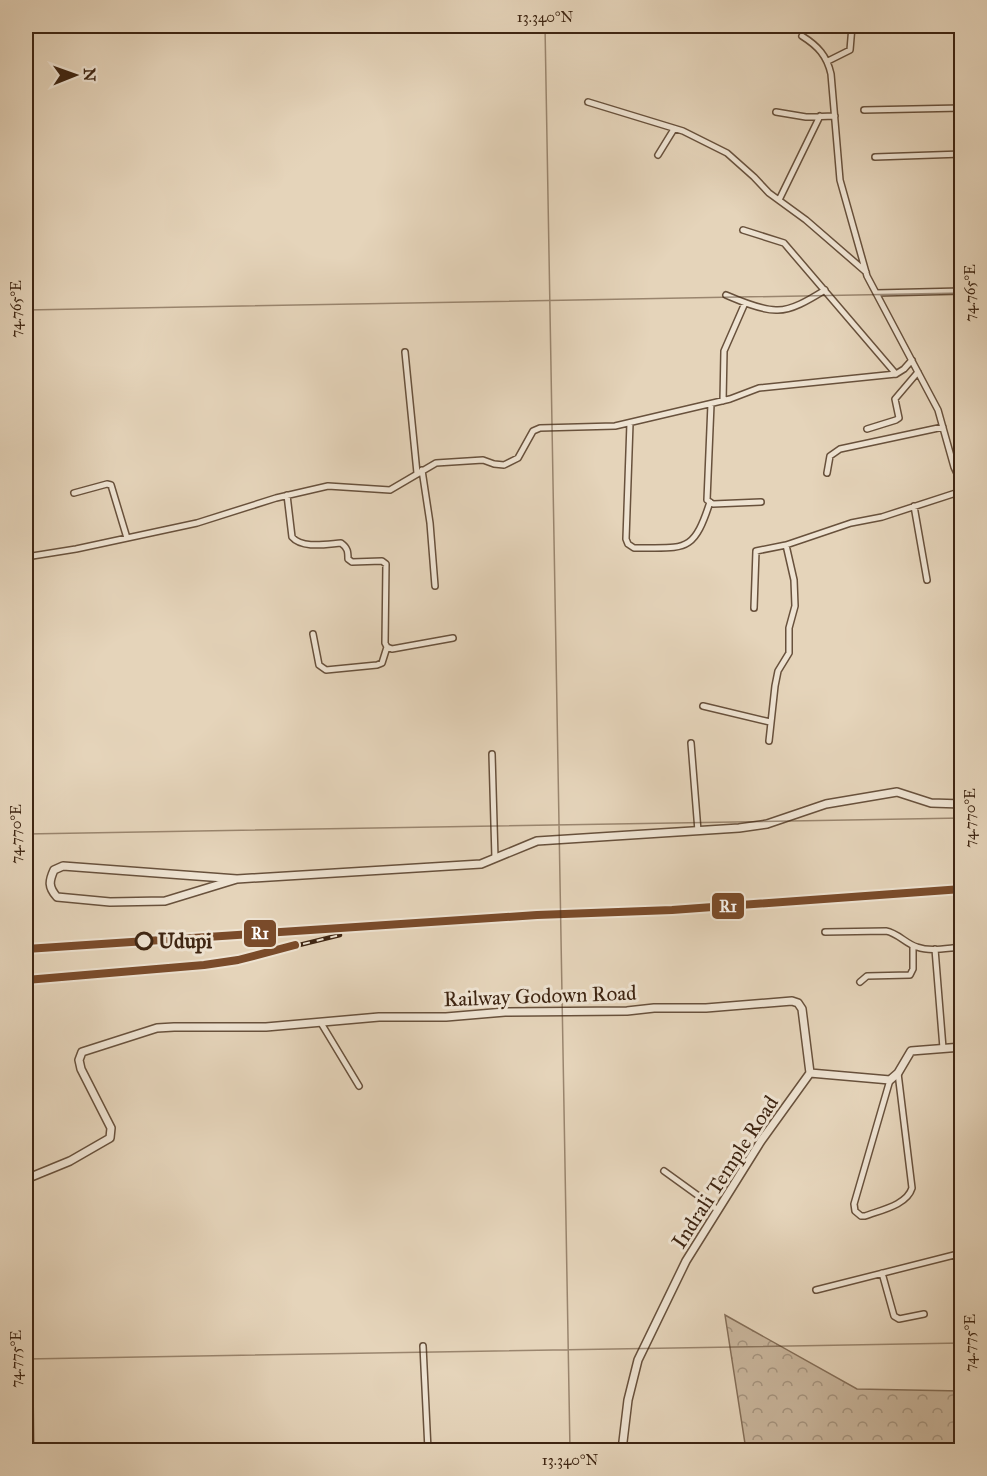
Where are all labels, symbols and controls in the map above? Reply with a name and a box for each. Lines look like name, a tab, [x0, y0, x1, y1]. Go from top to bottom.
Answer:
text: 13.340°N	[517, 8, 573, 26]
north arrow	[45, 45, 105, 105]
text: N	[80, 68, 99, 82]
text: 74.765°E	[961, 264, 979, 322]
text: 74.765°E	[7, 280, 25, 338]
text: 74.770°E	[961, 788, 979, 848]
text: 74.770°E	[7, 804, 25, 864]
line badge: R1	[711, 892, 745, 920]
text: R1	[719, 897, 737, 916]
line badge: R1	[243, 919, 277, 948]
text: R1	[251, 924, 269, 943]
place label: Udupi	[158, 928, 212, 954]
marker: Udupi	[135, 932, 153, 950]
street label: Railway Godown Road	[443, 980, 637, 1012]
street label: Indrali Temple Road	[666, 1090, 784, 1253]
text: 74.775°E	[961, 1314, 979, 1372]
text: 74.775°E	[7, 1330, 25, 1388]
text: 13.340°N	[542, 1451, 598, 1469]

